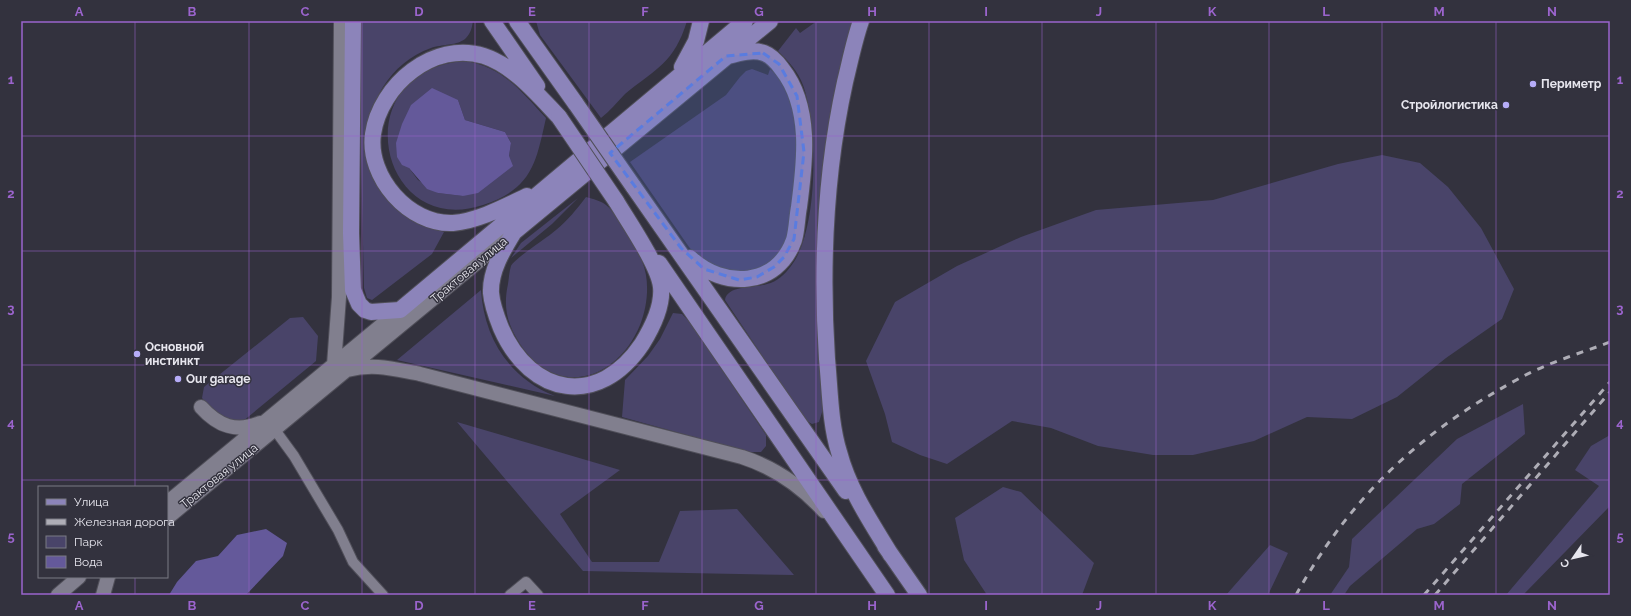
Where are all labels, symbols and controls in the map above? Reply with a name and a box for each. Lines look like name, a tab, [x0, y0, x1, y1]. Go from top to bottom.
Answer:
text: A	[75, 4, 84, 19]
text: B	[188, 4, 197, 19]
text: C	[301, 4, 310, 19]
text: D	[414, 4, 424, 19]
text: E	[528, 4, 536, 19]
text: F	[641, 4, 649, 19]
text: G	[754, 4, 764, 19]
text: H	[867, 4, 877, 19]
text: I	[984, 4, 988, 19]
text: J	[1096, 4, 1102, 19]
text: K	[1208, 4, 1217, 19]
text: L	[1322, 4, 1330, 19]
text: M	[1433, 4, 1445, 19]
text: N	[1547, 4, 1557, 19]
text: 1	[8, 72, 15, 87]
text: 1	[1617, 72, 1624, 87]
place label: Периметр	[1541, 77, 1602, 91]
marker: Периметр	[1528, 79, 1538, 89]
place label: Стройлогистика	[1401, 98, 1498, 112]
marker: Стройлогистика	[1501, 100, 1511, 110]
text: 2	[7, 186, 15, 201]
text: 2	[1616, 186, 1624, 201]
street label: Трактовая улица	[428, 234, 510, 306]
text: 3	[7, 301, 15, 316]
text: 3	[1616, 301, 1624, 316]
place label: Основной инстинкт	[145, 340, 204, 368]
marker: Основной инстинкт	[132, 349, 142, 359]
place label: Our garage	[186, 372, 251, 386]
marker: Our garage	[173, 374, 183, 384]
text: 4	[7, 415, 15, 430]
text: 4	[1616, 415, 1624, 430]
street label: Трактовая улица	[178, 441, 260, 511]
legend	[38, 486, 168, 578]
text: Улица	[74, 495, 109, 509]
text: Железная дорога	[74, 515, 175, 529]
text: 5	[7, 529, 15, 544]
text: 5	[1616, 529, 1624, 544]
text: Парк	[74, 535, 103, 549]
north arrow	[1553, 538, 1593, 578]
text: Вода	[74, 555, 103, 569]
text: С	[1557, 556, 1573, 570]
text: A	[75, 598, 84, 613]
text: B	[188, 598, 197, 613]
text: C	[301, 598, 310, 613]
text: D	[414, 598, 424, 613]
text: E	[528, 598, 536, 613]
text: F	[641, 598, 649, 613]
text: G	[754, 598, 764, 613]
text: H	[867, 598, 877, 613]
text: I	[984, 598, 988, 613]
text: J	[1096, 598, 1102, 613]
text: K	[1208, 598, 1217, 613]
text: L	[1322, 598, 1330, 613]
text: M	[1433, 598, 1445, 613]
text: N	[1547, 598, 1557, 613]

